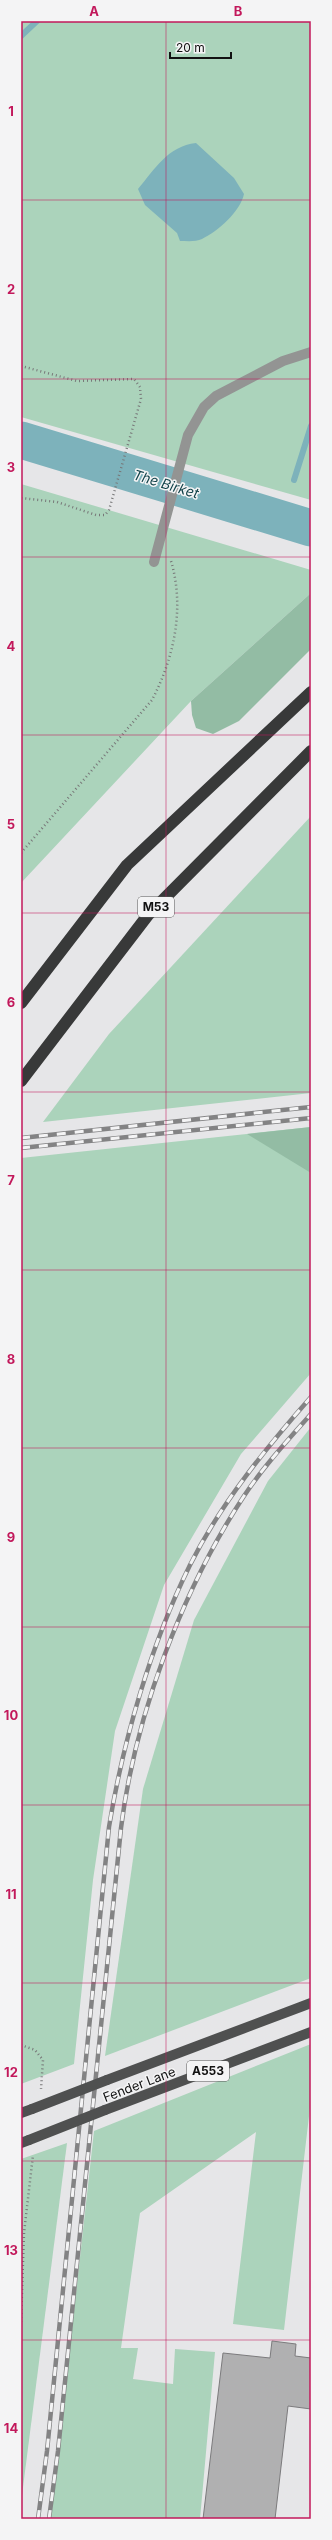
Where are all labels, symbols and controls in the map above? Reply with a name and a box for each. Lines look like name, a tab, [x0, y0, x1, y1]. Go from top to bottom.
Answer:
text: A	[89, 3, 99, 19]
text: B	[234, 3, 243, 19]
scale bar	[170, 34, 231, 60]
text: 20 m	[176, 40, 205, 55]
text: 1	[8, 103, 14, 119]
text: 2	[7, 281, 15, 297]
text: 3	[7, 459, 15, 475]
water label: The Birket	[131, 466, 201, 502]
text: 4	[7, 638, 16, 654]
text: 5	[7, 816, 15, 832]
road number: M53	[138, 897, 174, 917]
text: 6	[7, 994, 15, 1010]
text: 7	[7, 1172, 15, 1188]
text: 8	[7, 1351, 15, 1367]
text: 9	[7, 1529, 15, 1545]
text: 10	[4, 1707, 18, 1723]
text: 11	[5, 1886, 17, 1902]
road number: A553	[187, 2061, 229, 2081]
street label: Fender Lane	[100, 2063, 178, 2105]
text: 12	[4, 2064, 18, 2080]
text: 13	[4, 2242, 18, 2258]
text: 14	[4, 2420, 18, 2436]

